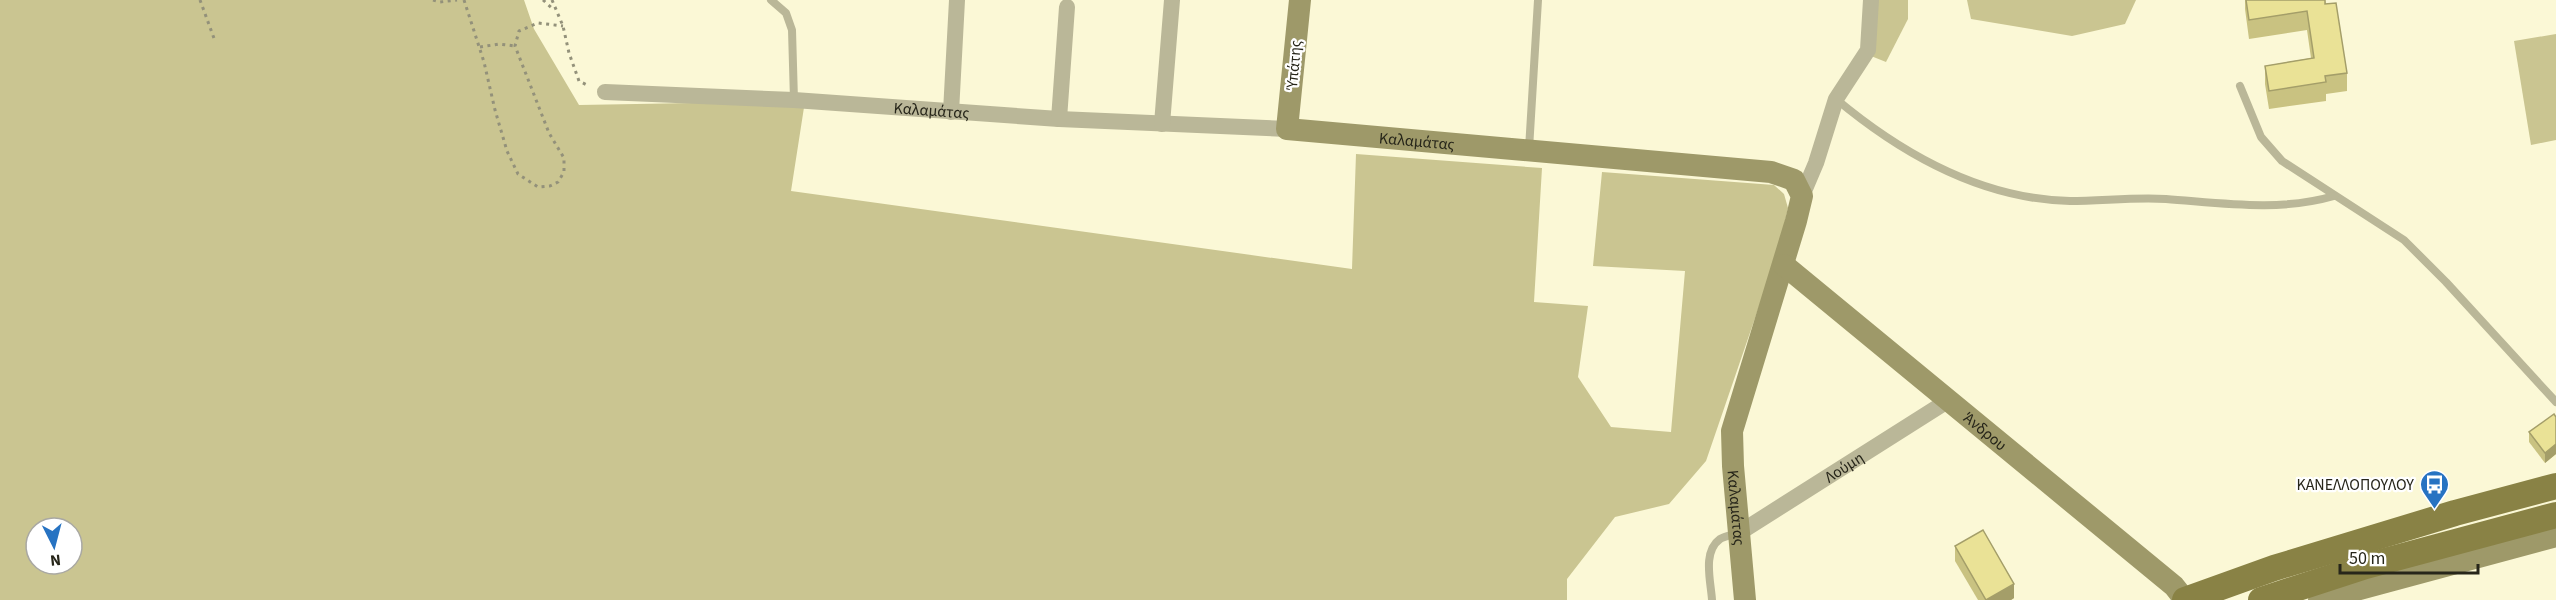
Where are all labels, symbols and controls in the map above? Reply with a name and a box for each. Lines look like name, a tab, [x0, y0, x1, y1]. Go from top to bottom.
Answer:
street label: Ύπάτης	[1281, 39, 1307, 92]
street label: Καλαμάτας	[893, 97, 970, 125]
street label: Καλαμάτας	[1378, 127, 1456, 156]
street label: Άνδρου	[1958, 407, 2011, 456]
street label: Λούμη	[1820, 447, 1868, 488]
bus stop icon: ΚΑΝΕΛΛΟΠΟΥΛΟΥ	[2419, 468, 2451, 510]
street label: Καλαμάτας	[1721, 469, 1750, 547]
place label: ΚΑΝΕΛΛΟΠΟΥΛΟΥ	[2297, 474, 2414, 496]
north arrow	[24, 516, 84, 576]
scale bar	[2340, 537, 2478, 575]
text: 50 m	[2349, 546, 2385, 571]
text: N	[49, 548, 62, 571]

